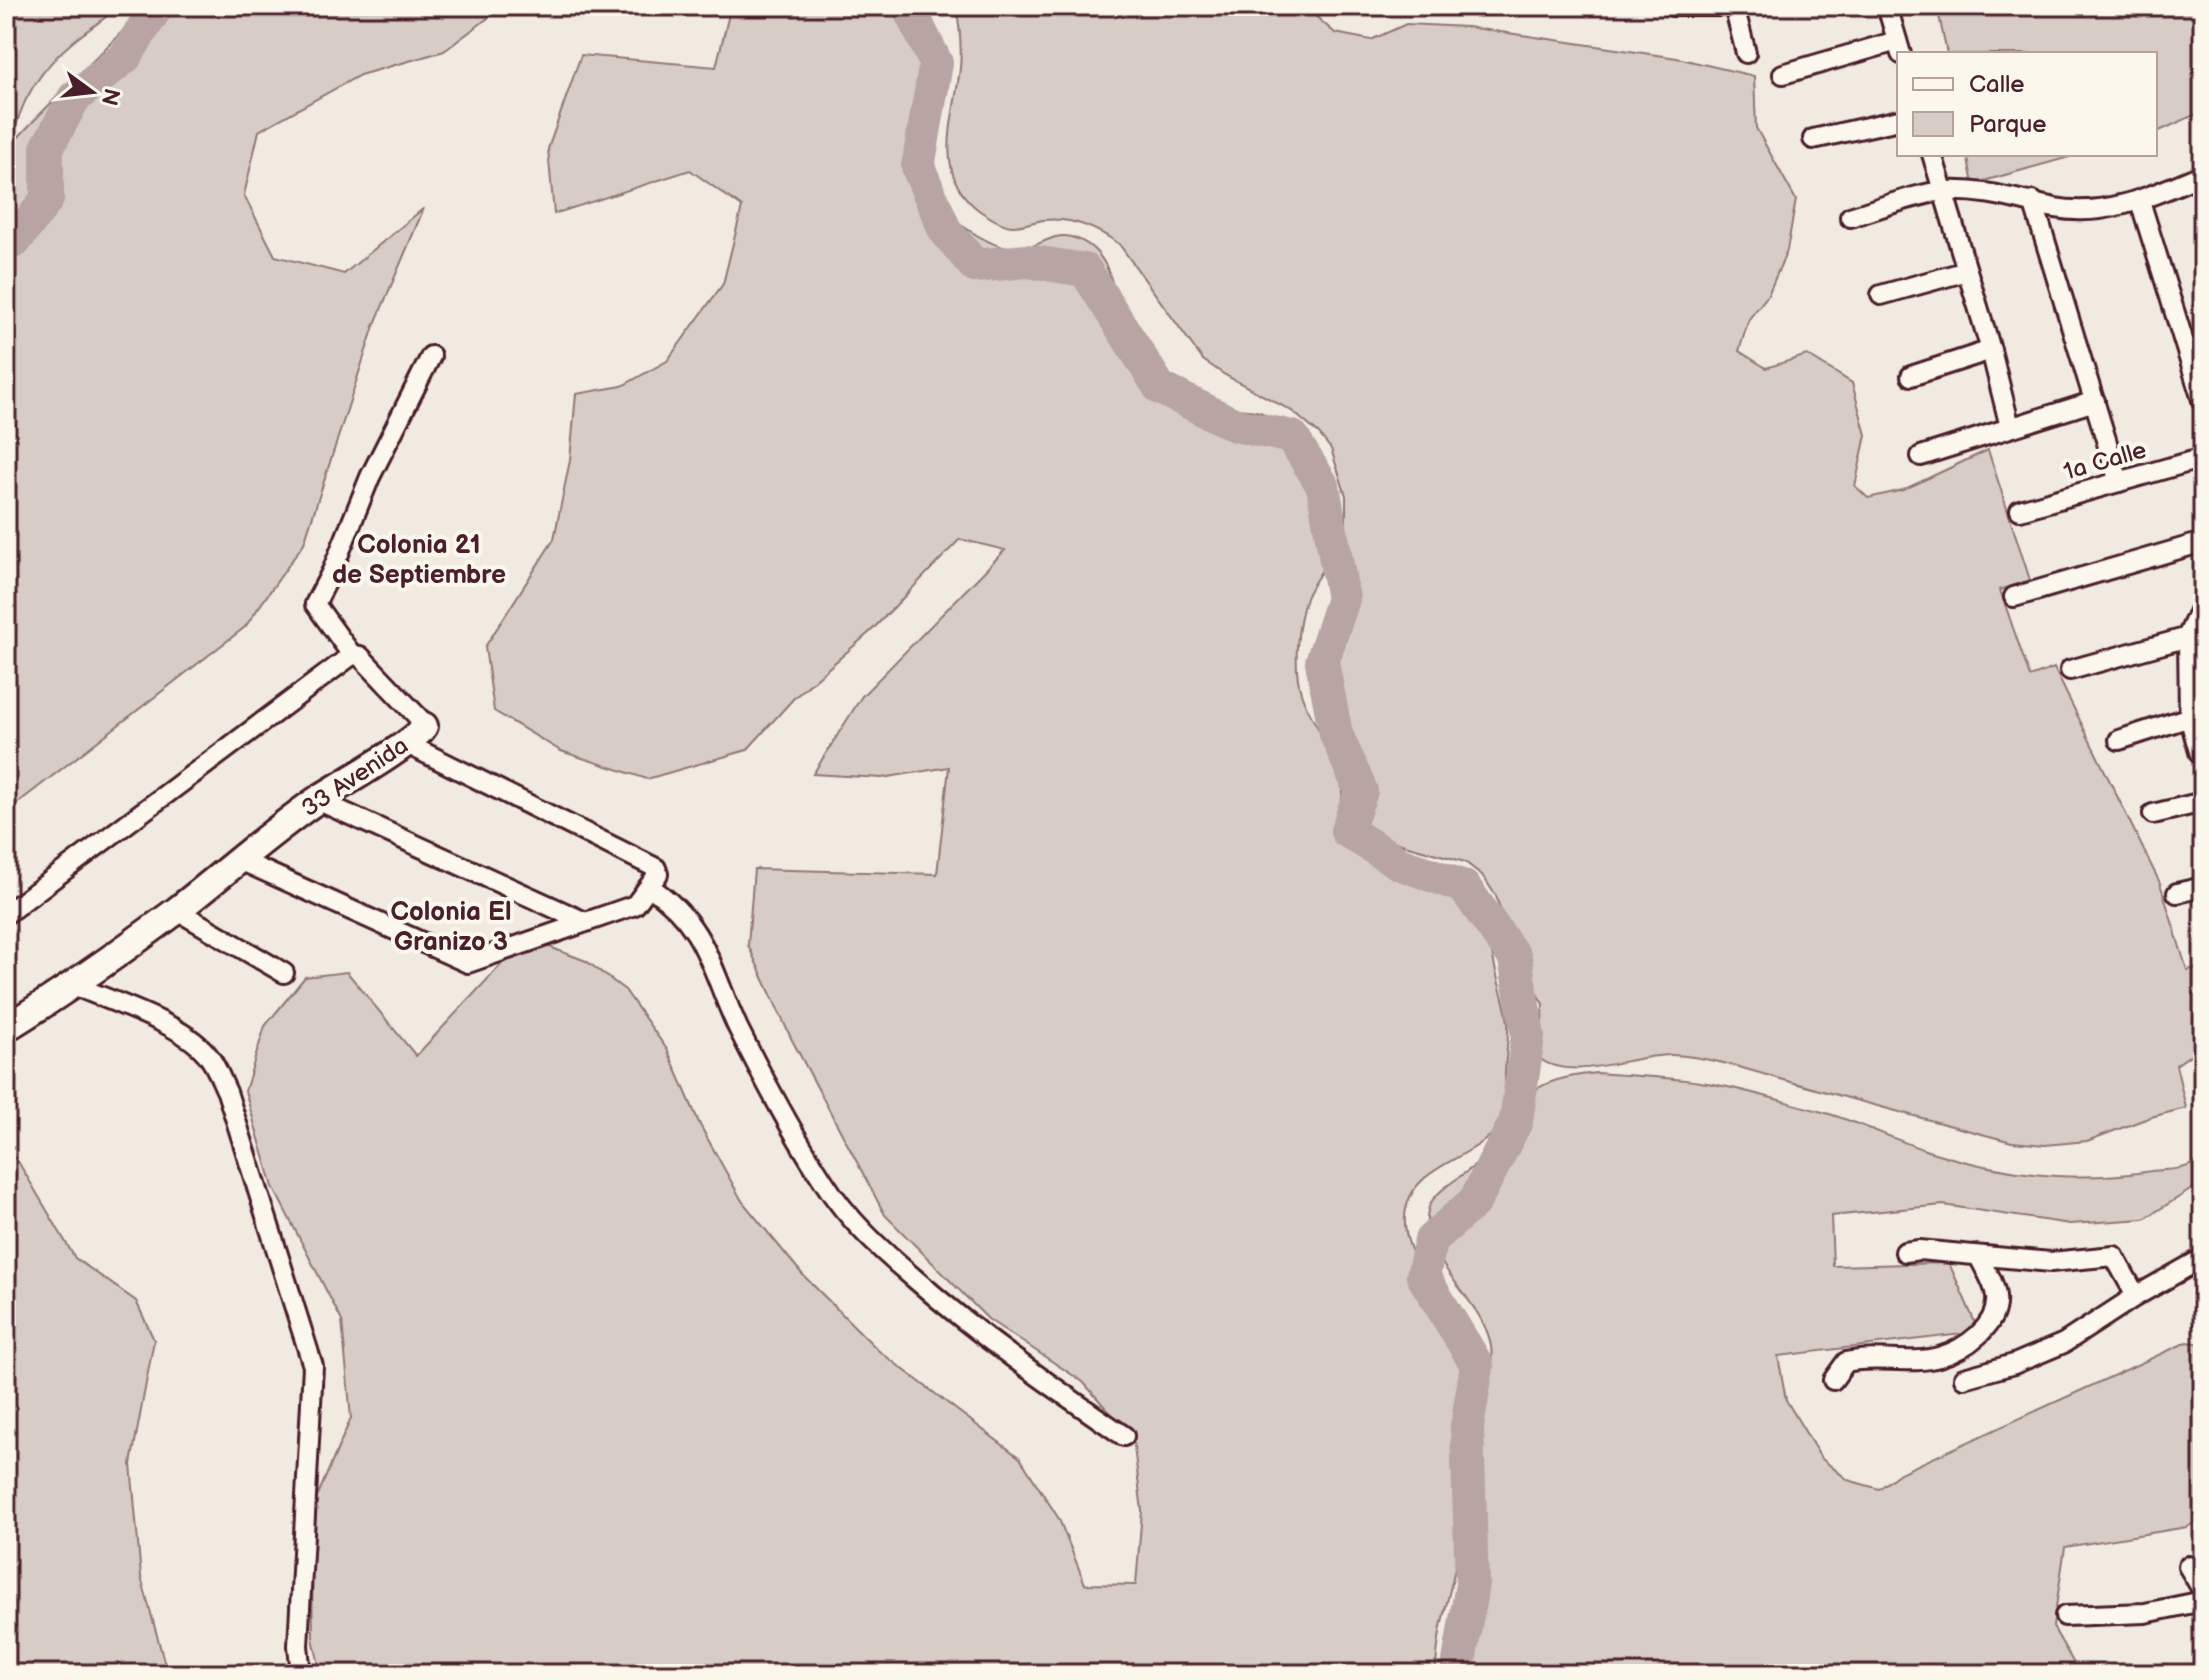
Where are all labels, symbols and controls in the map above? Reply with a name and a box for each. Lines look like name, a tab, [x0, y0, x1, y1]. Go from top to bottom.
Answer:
north arrow	[52, 52, 132, 132]
legend	[1897, 52, 2157, 156]
text: Calle	[1969, 70, 2024, 99]
text: N	[95, 85, 125, 108]
text: Parque	[1969, 110, 2047, 139]
street label: 1a Calle	[2060, 435, 2150, 487]
district label: Colonia 21 de Septiembre	[332, 530, 506, 591]
street label: 33 Avenida	[296, 731, 414, 823]
district label: Colonia El Granizo 3	[391, 897, 511, 958]

